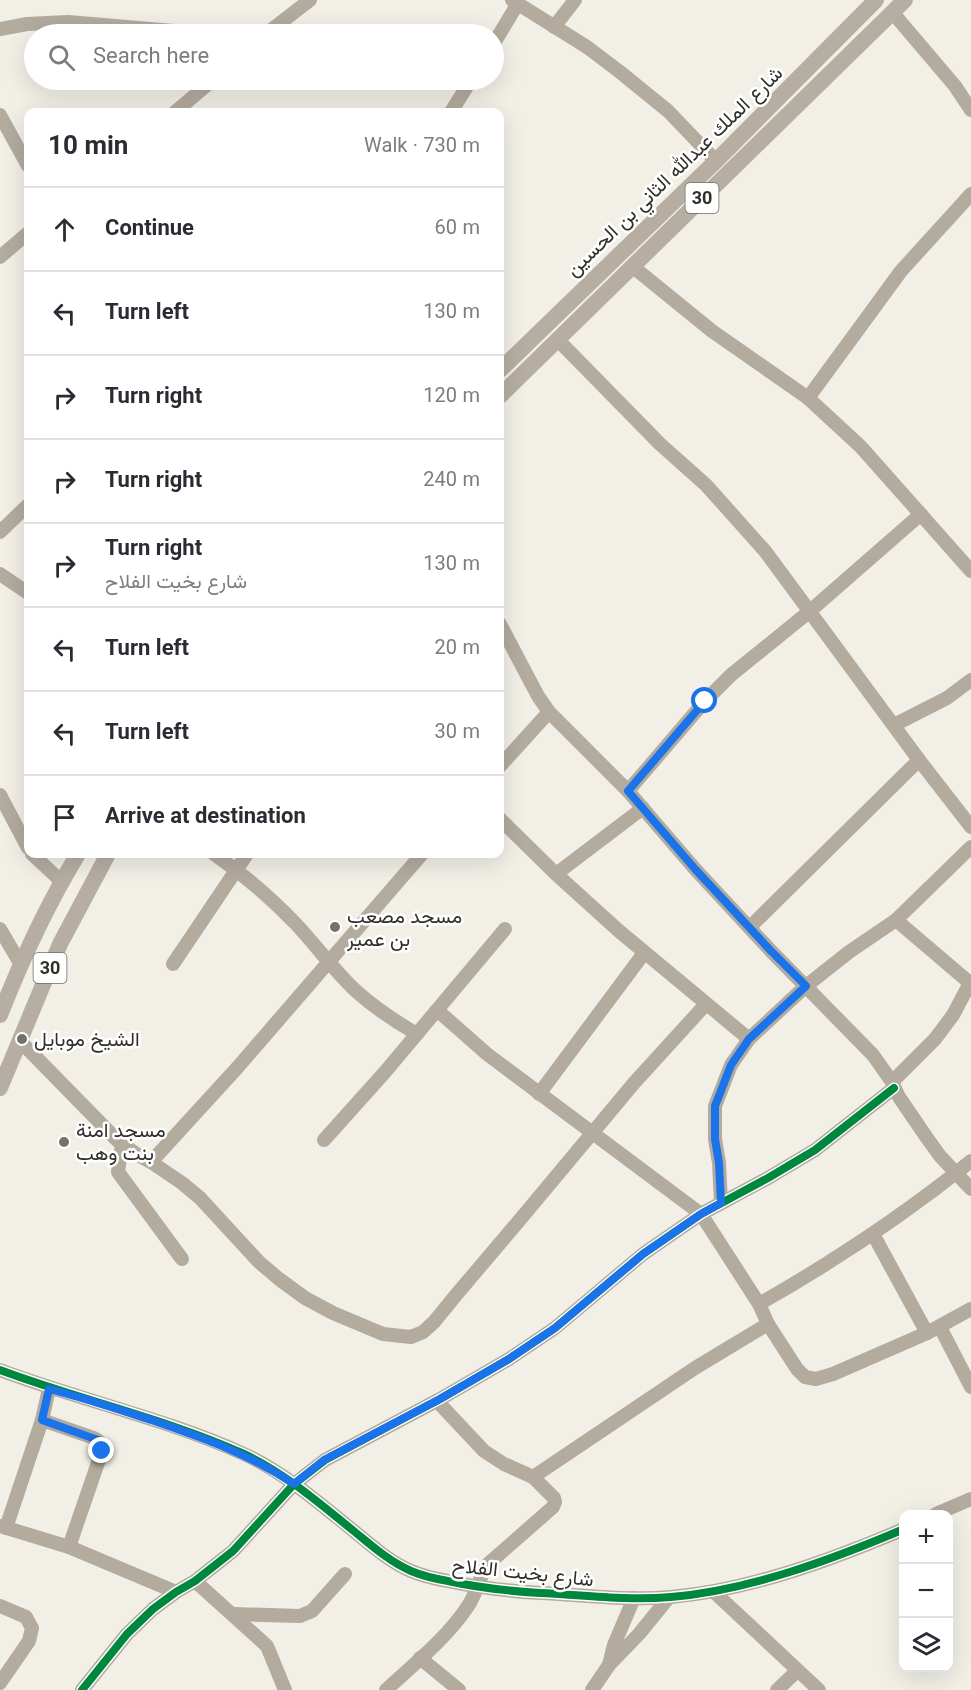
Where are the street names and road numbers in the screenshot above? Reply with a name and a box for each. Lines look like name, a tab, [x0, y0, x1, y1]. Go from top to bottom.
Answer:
street label: شارع الملك عبدالله الثاني بن الحسين	[559, 59, 792, 285]
road number: 30	[686, 183, 718, 213]
road number: 30	[34, 953, 66, 983]
street label: شارع بخيت الفلاح	[450, 1551, 595, 1597]

